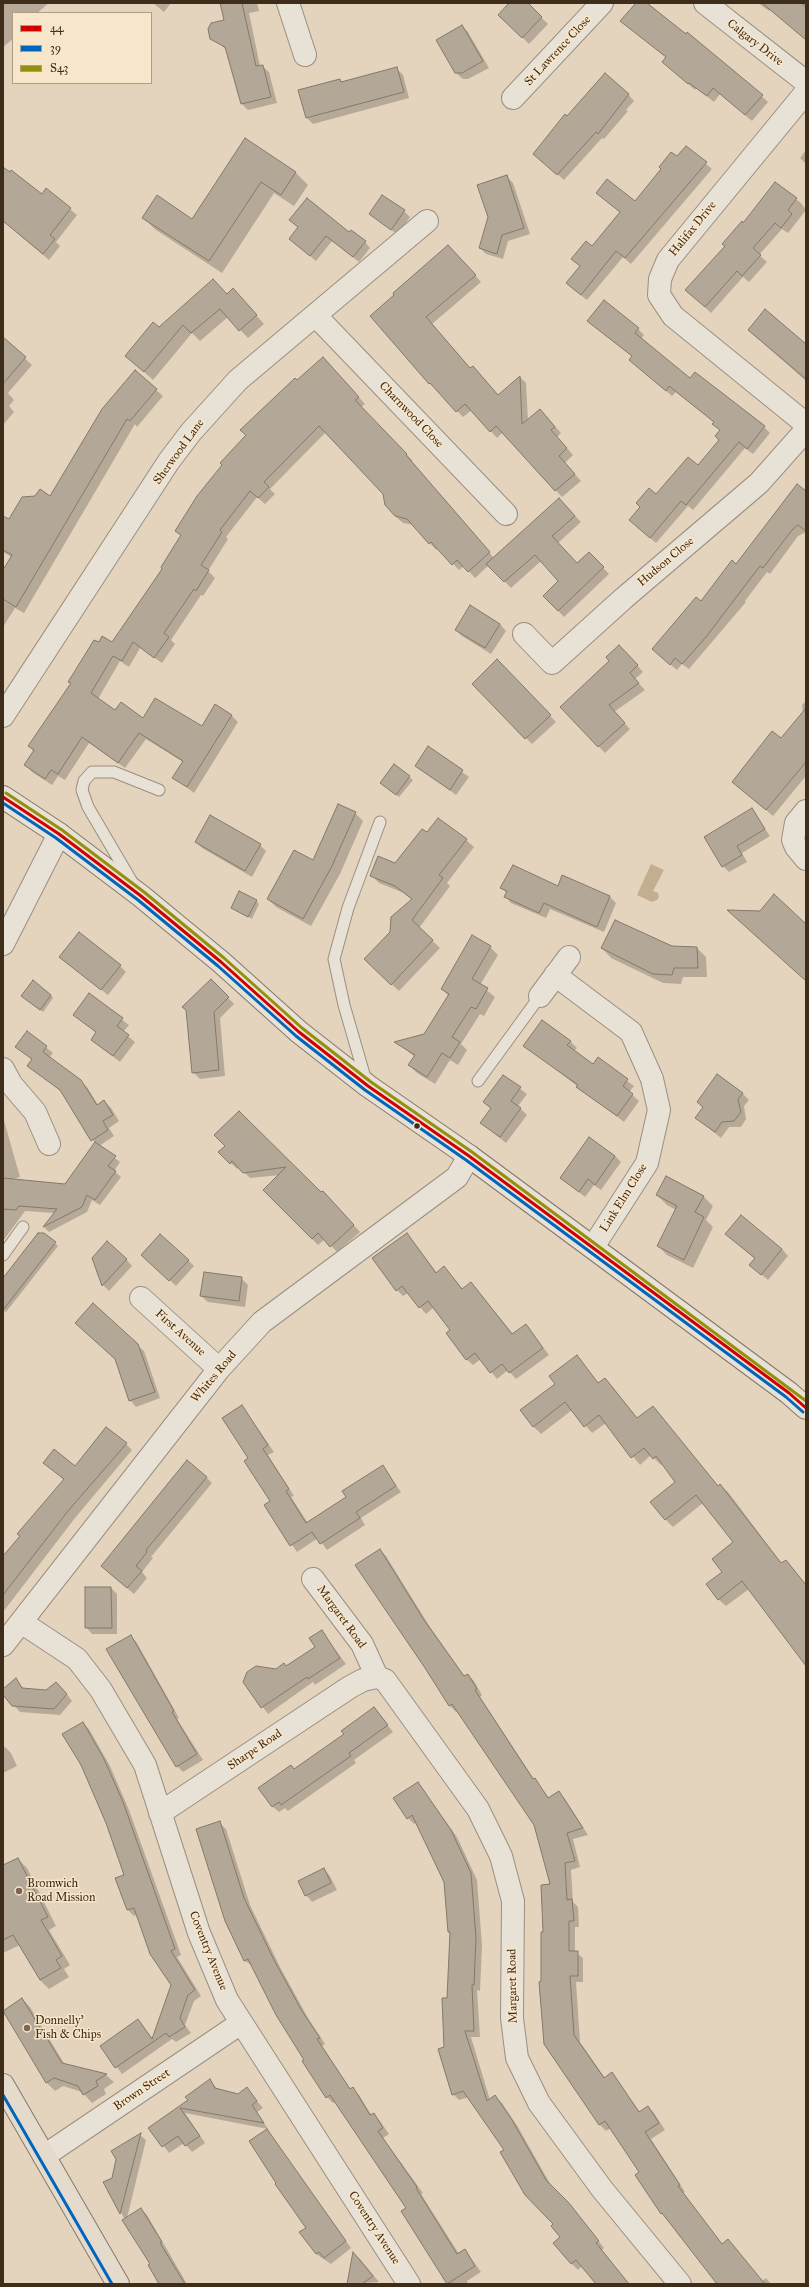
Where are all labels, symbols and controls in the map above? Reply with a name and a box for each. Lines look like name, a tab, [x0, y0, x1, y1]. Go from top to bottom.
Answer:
legend	[12, 12, 152, 84]
street label: St Lawrence Close	[522, 13, 594, 89]
street label: Calgary Drive	[724, 17, 786, 69]
text: 44	[50, 21, 63, 35]
text: 39	[50, 41, 61, 55]
text: S43	[50, 61, 68, 75]
street label: Halifax Drive	[666, 199, 720, 259]
street label: Charnwood Close	[376, 379, 446, 451]
street label: Sherwood Lane	[150, 417, 208, 487]
street label: Hudson Close	[635, 534, 697, 590]
unlabelled marker	[412, 1121, 422, 1131]
street label: Link Elm Close	[597, 1161, 651, 1235]
street label: First Avenue	[152, 1307, 208, 1359]
street label: Whites Road	[188, 1348, 240, 1406]
street label: Margaret Road	[313, 1583, 369, 1651]
street label: Sharpe Road	[225, 1727, 285, 1773]
place label: Bromwich Road Mission	[27, 1877, 95, 1905]
marker: Bromwich Road Mission	[14, 1886, 24, 1896]
street label: Coventry Avenue	[186, 1909, 230, 1993]
street label: Margaret Road	[505, 1949, 521, 2023]
place label: Donnelly' Fish & Chips	[35, 2014, 101, 2042]
marker: Donnelly' Fish & Chips	[22, 2023, 32, 2033]
street label: Brown Street	[111, 2066, 173, 2114]
street label: Coventry Avenue	[345, 2189, 403, 2267]

